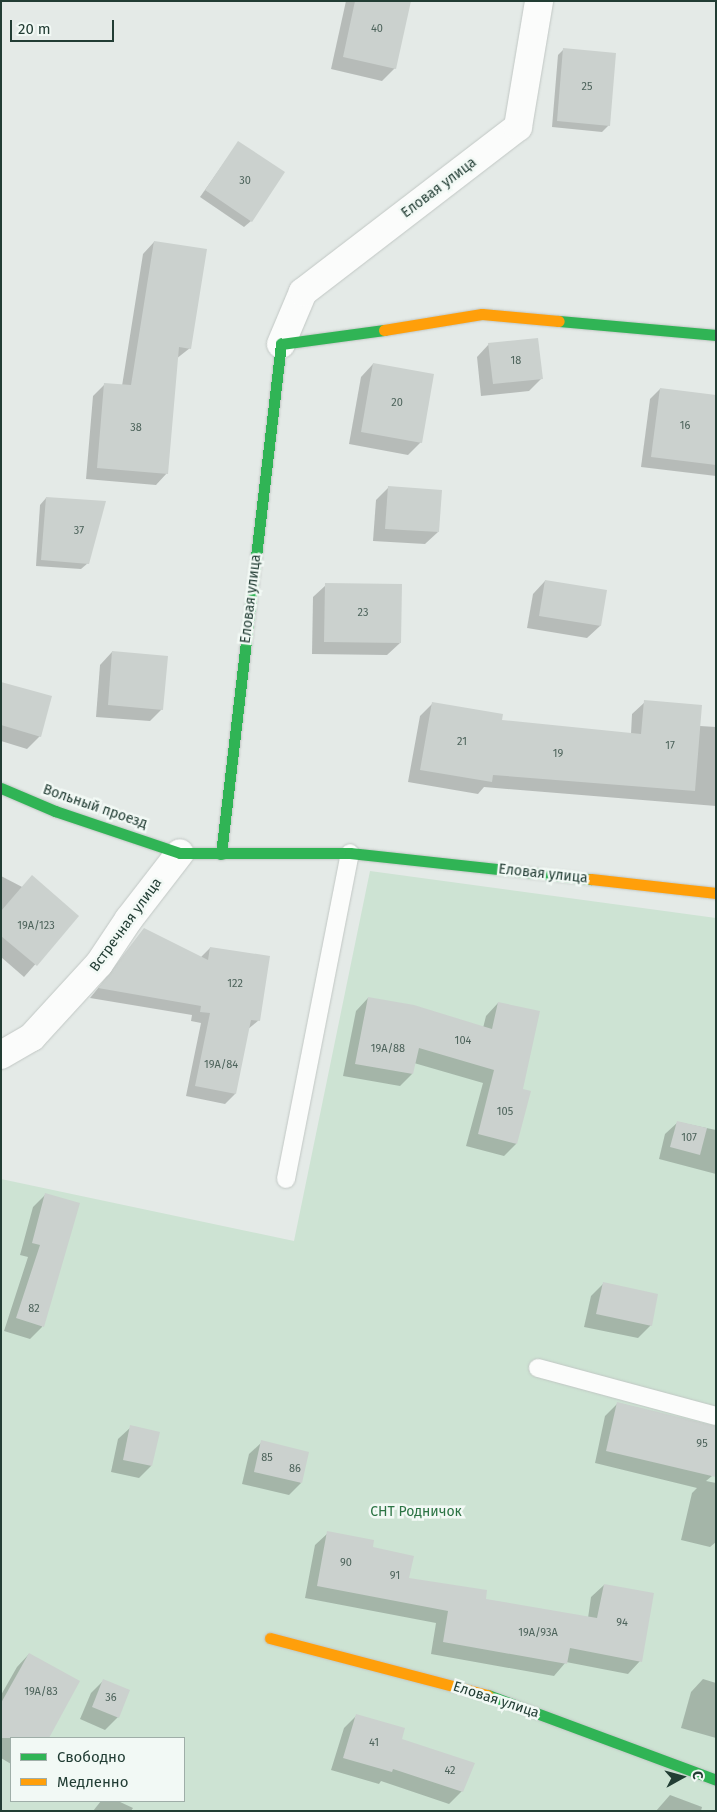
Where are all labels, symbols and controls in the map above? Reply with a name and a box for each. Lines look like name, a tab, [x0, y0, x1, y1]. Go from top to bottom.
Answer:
scale bar	[12, 10, 116, 42]
text: 20 m	[18, 20, 51, 38]
house number: 40	[371, 22, 383, 36]
house number: 25	[582, 80, 592, 94]
street label: Еловая улица	[398, 154, 480, 222]
house number: 30	[239, 174, 251, 188]
house number: 18	[511, 354, 521, 368]
house number: 20	[391, 396, 403, 410]
house number: 16	[680, 419, 690, 433]
house number: 38	[130, 421, 142, 435]
house number: 37	[74, 524, 84, 538]
street label: Еловая улица	[237, 554, 265, 644]
house number: 23	[358, 606, 368, 620]
house number: 21	[457, 735, 467, 749]
house number: 17	[665, 739, 675, 753]
house number: 19	[553, 747, 563, 761]
street label: Вольный проезд	[41, 781, 149, 833]
street label: Еловая улица	[498, 861, 588, 887]
street label: Встречная улица	[86, 875, 166, 975]
house number: 19А/123	[17, 919, 55, 933]
house number: 122	[227, 977, 243, 991]
house number: 104	[455, 1034, 471, 1048]
house number: 19А/88	[371, 1042, 405, 1056]
house number: 19А/84	[204, 1058, 238, 1072]
house number: 105	[497, 1105, 513, 1119]
house number: 107	[681, 1131, 697, 1145]
house number: 82	[28, 1302, 40, 1316]
house number: 95	[696, 1437, 708, 1451]
house number: 85	[261, 1451, 273, 1465]
house number: 86	[289, 1462, 301, 1476]
park label: СНТ Родничок	[370, 1504, 462, 1520]
house number: 90	[340, 1556, 352, 1570]
house number: 91	[390, 1569, 400, 1583]
house number: 94	[616, 1616, 628, 1630]
house number: 19А/93А	[518, 1626, 558, 1640]
street label: Еловая улица	[451, 1678, 541, 1722]
house number: 19А/83	[24, 1685, 58, 1699]
house number: 36	[105, 1691, 117, 1705]
house number: 41	[369, 1736, 379, 1750]
legend	[10, 1737, 185, 1802]
text: Свободно	[57, 1748, 126, 1766]
north arrow	[657, 1752, 707, 1802]
house number: 42	[444, 1764, 456, 1778]
text: С	[688, 1770, 706, 1780]
text: Медленно	[57, 1773, 129, 1791]

